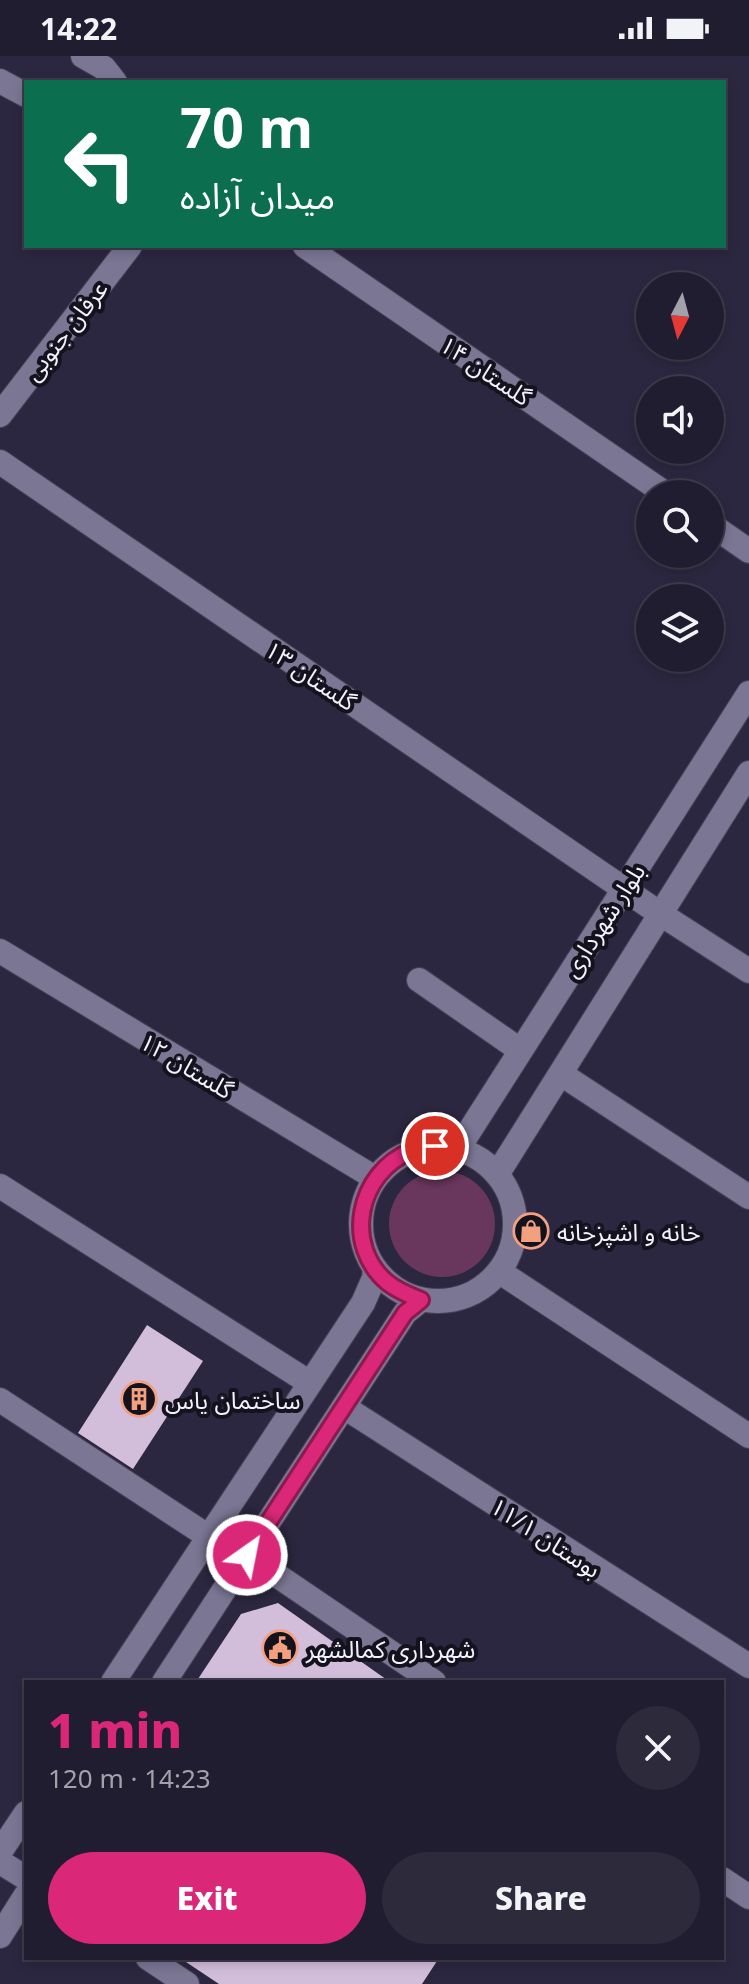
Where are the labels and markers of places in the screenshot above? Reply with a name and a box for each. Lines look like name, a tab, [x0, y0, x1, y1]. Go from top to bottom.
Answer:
pin	[401, 1112, 469, 1180]
shop icon: خانه و اشپزخانه	[512, 1212, 550, 1250]
place label: خانه و اشپزخانه	[557, 1215, 701, 1248]
building icon: ساختمان یاس	[120, 1380, 158, 1418]
place label: ساختمان یاس	[165, 1383, 301, 1416]
public building icon: شهرداری کمالشهر	[261, 1629, 299, 1667]
place label: شهرداری کمالشهر	[305, 1632, 475, 1665]

